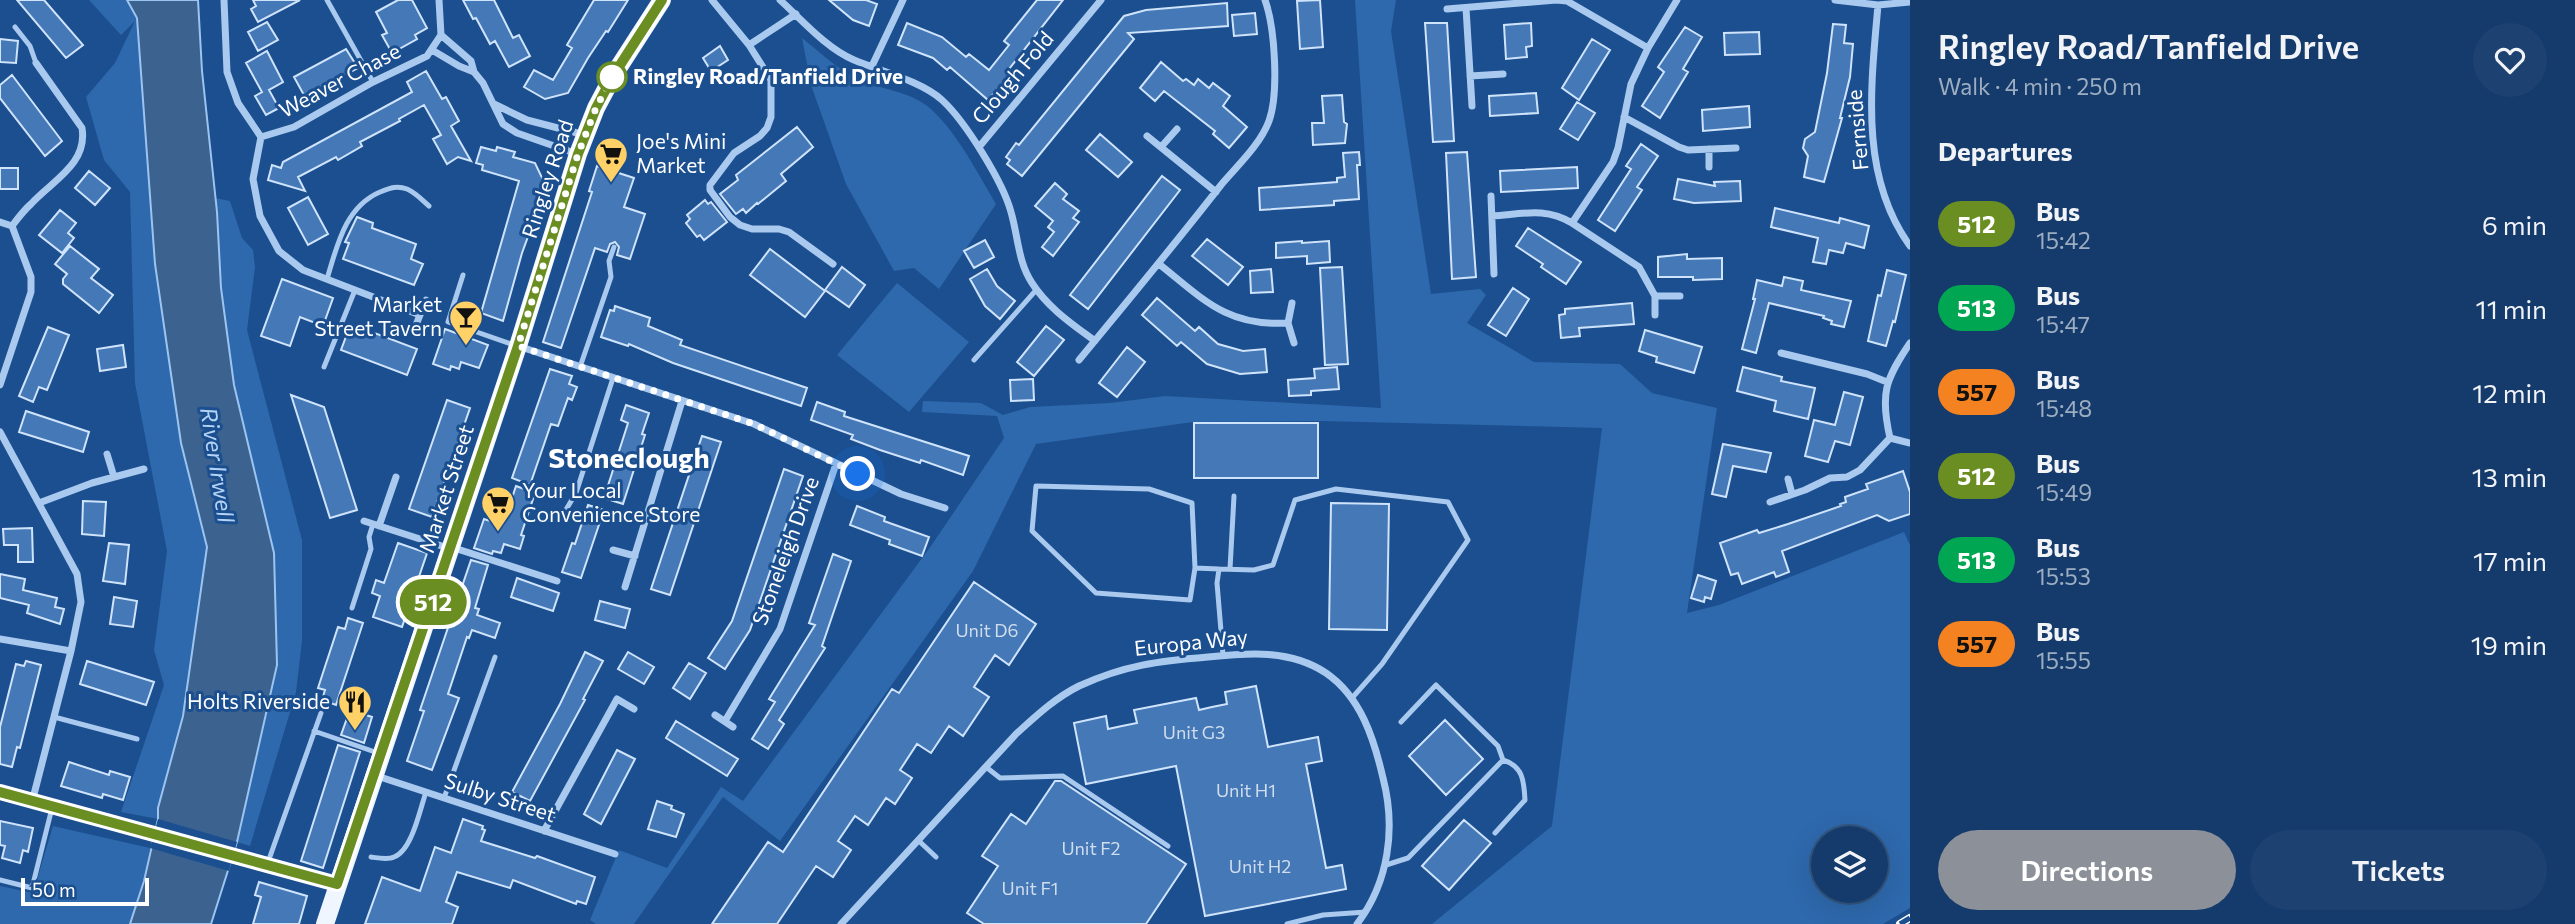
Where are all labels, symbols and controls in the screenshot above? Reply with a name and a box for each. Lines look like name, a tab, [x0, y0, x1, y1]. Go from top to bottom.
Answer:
button: heart	[2473, 23, 2547, 97]
text: Ringley Road/Tanfield Drive	[1938, 25, 2359, 66]
street label: Clough Fold	[966, 26, 1058, 128]
street label: Weaver Chase	[274, 37, 404, 122]
marker: Ringley Road/Tanfield Drive	[597, 62, 627, 92]
place label: Ringley Road/Tanfield Drive	[633, 63, 903, 88]
text: Walk · 4 min · 250 m	[1938, 72, 2142, 100]
street label: Fernside	[1841, 89, 1872, 172]
street label: Ringley Road	[516, 116, 577, 241]
place label: Joe's Mini Market	[636, 128, 727, 177]
supermarket icon: Joe's Mini Market	[592, 135, 630, 184]
text: Departures	[1938, 135, 2073, 166]
text: Bus	[2036, 195, 2080, 226]
text: 512	[1957, 209, 1996, 238]
text: 6 min	[2482, 209, 2547, 240]
text: 15:42	[2036, 226, 2091, 254]
text: Bus	[2036, 279, 2080, 310]
place label: Market Street Tavern	[314, 291, 442, 340]
text: 513	[1957, 293, 1996, 322]
text: 11 min	[2476, 293, 2547, 324]
bar icon: Market Street Tavern	[447, 298, 485, 347]
text: 15:47	[2036, 310, 2090, 338]
text: Bus	[2036, 363, 2080, 394]
text: 557	[1956, 377, 1997, 406]
text: 12 min	[2472, 377, 2547, 408]
text: 15:48	[2036, 394, 2092, 422]
water label: River Irwell	[195, 405, 241, 526]
street label: Market Street	[413, 421, 478, 556]
district label: Stoneclough	[548, 440, 710, 474]
text: Bus	[2036, 447, 2080, 478]
your location	[840, 456, 875, 491]
text: 512	[1957, 461, 1996, 490]
text: 13 min	[2472, 461, 2547, 492]
street label: Stoneleigh Drive	[746, 473, 823, 628]
place label: Your Local Convenience Store	[522, 477, 700, 526]
text: 15:49	[2036, 478, 2092, 506]
supermarket icon: Your Local Convenience Store	[479, 484, 517, 533]
text: Bus	[2036, 531, 2080, 562]
text: 513	[1957, 545, 1996, 574]
text: 17 min	[2473, 545, 2547, 576]
text: 15:53	[2036, 562, 2091, 590]
line badge: 512	[393, 579, 473, 625]
text: 512	[414, 587, 452, 616]
text: Bus	[2036, 615, 2080, 646]
house number: Unit D6	[955, 619, 1019, 641]
street label: Europa Way	[1133, 623, 1249, 660]
text: 557	[1956, 629, 1997, 658]
text: 19 min	[2471, 629, 2547, 660]
text: 15:55	[2036, 646, 2091, 674]
restaurant icon: Holts Riverside	[336, 683, 374, 732]
place label: Holts Riverside	[187, 688, 330, 713]
house number: Unit G3	[1163, 721, 1225, 743]
street label: Sulby Street	[442, 767, 559, 826]
house number: Unit H1	[1216, 779, 1276, 801]
map controls	[1811, 826, 1888, 903]
button: layers	[1811, 826, 1888, 903]
button: Directions	[1938, 830, 2236, 910]
button: Tickets	[2250, 830, 2547, 910]
house number: Unit F2	[1061, 837, 1121, 859]
house number: Unit H2	[1229, 855, 1291, 877]
scale bar	[21, 875, 149, 907]
house number: Unit F1	[1002, 877, 1058, 899]
text: 50 m	[32, 878, 76, 901]

